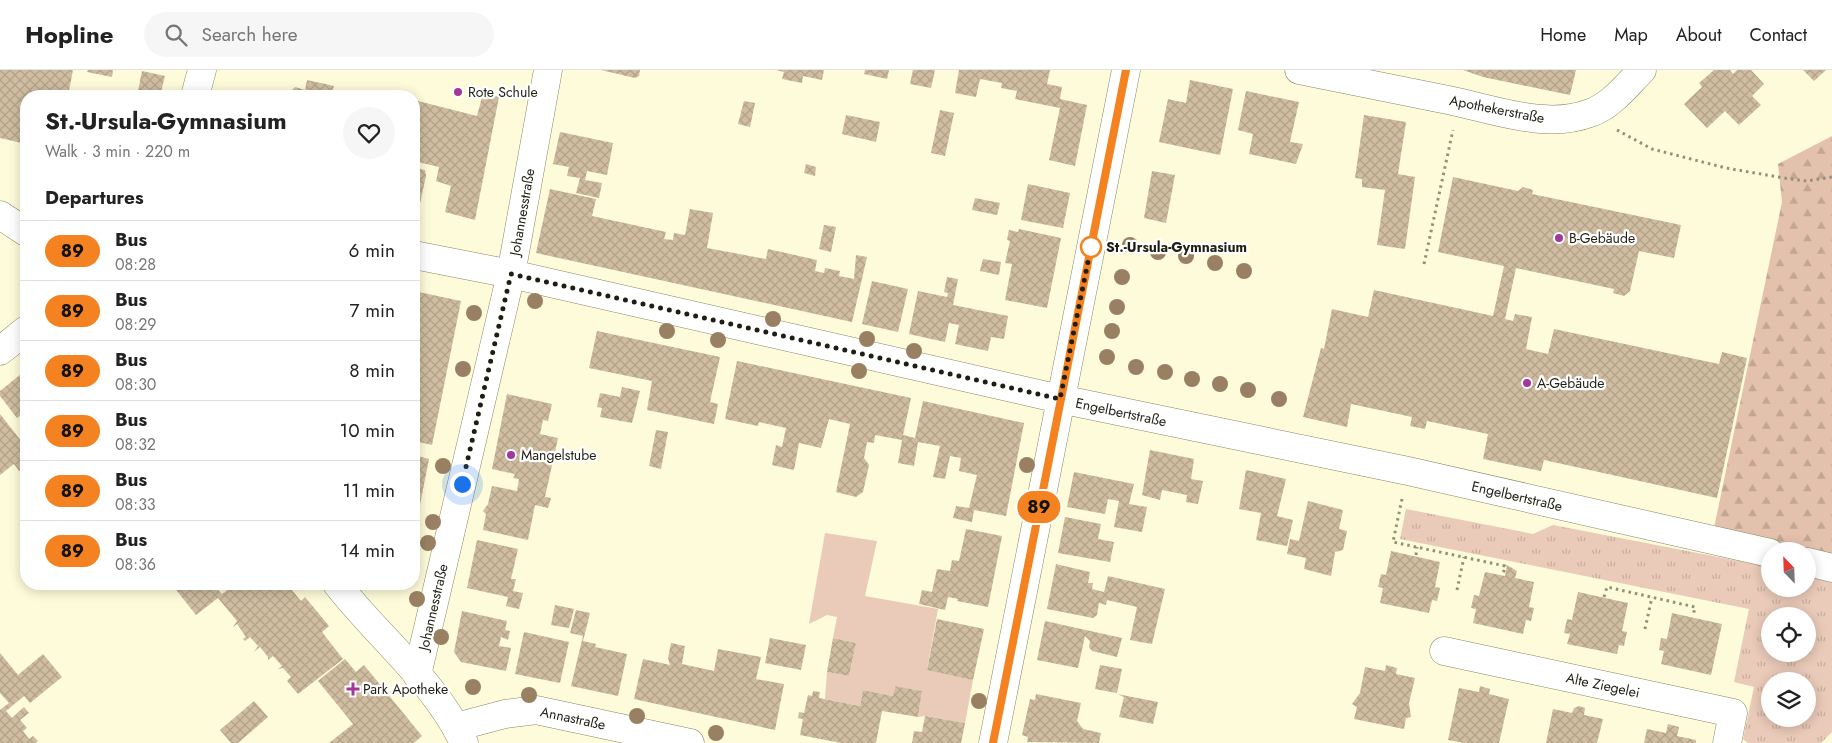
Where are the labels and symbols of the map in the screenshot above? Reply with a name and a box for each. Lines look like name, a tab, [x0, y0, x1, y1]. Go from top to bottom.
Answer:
place label: Rote Schule	[468, 82, 538, 102]
marker: Rote Schule	[452, 86, 464, 98]
street label: Apothekerstraße	[1448, 90, 1546, 128]
street label: Johannesstraße	[504, 167, 540, 259]
place label: B-Gebäude	[1569, 228, 1635, 248]
marker: B-Gebäude	[1553, 232, 1565, 244]
marker: St.-Ursula-Gymnasium	[1080, 236, 1102, 258]
place label: St.-Ursula-Gymnasium	[1106, 237, 1247, 257]
place label: A-Gebäude	[1537, 373, 1605, 393]
marker: A-Gebäude	[1521, 377, 1533, 389]
street label: Engelbertstraße	[1074, 393, 1168, 431]
place label: Mangelstube	[521, 445, 596, 465]
marker: Mangelstube	[505, 449, 517, 461]
your location	[450, 472, 475, 497]
street label: Engelbertstraße	[1470, 476, 1564, 516]
line badge: 89	[1016, 491, 1062, 523]
north arrow	[1761, 542, 1816, 598]
street label: Johannesstraße	[413, 562, 453, 654]
street label: Alte Ziegelei	[1564, 667, 1642, 703]
place label: Park Apotheke	[363, 679, 448, 699]
marker: Park Apotheke	[347, 683, 359, 695]
street label: Annastraße	[538, 701, 608, 735]

